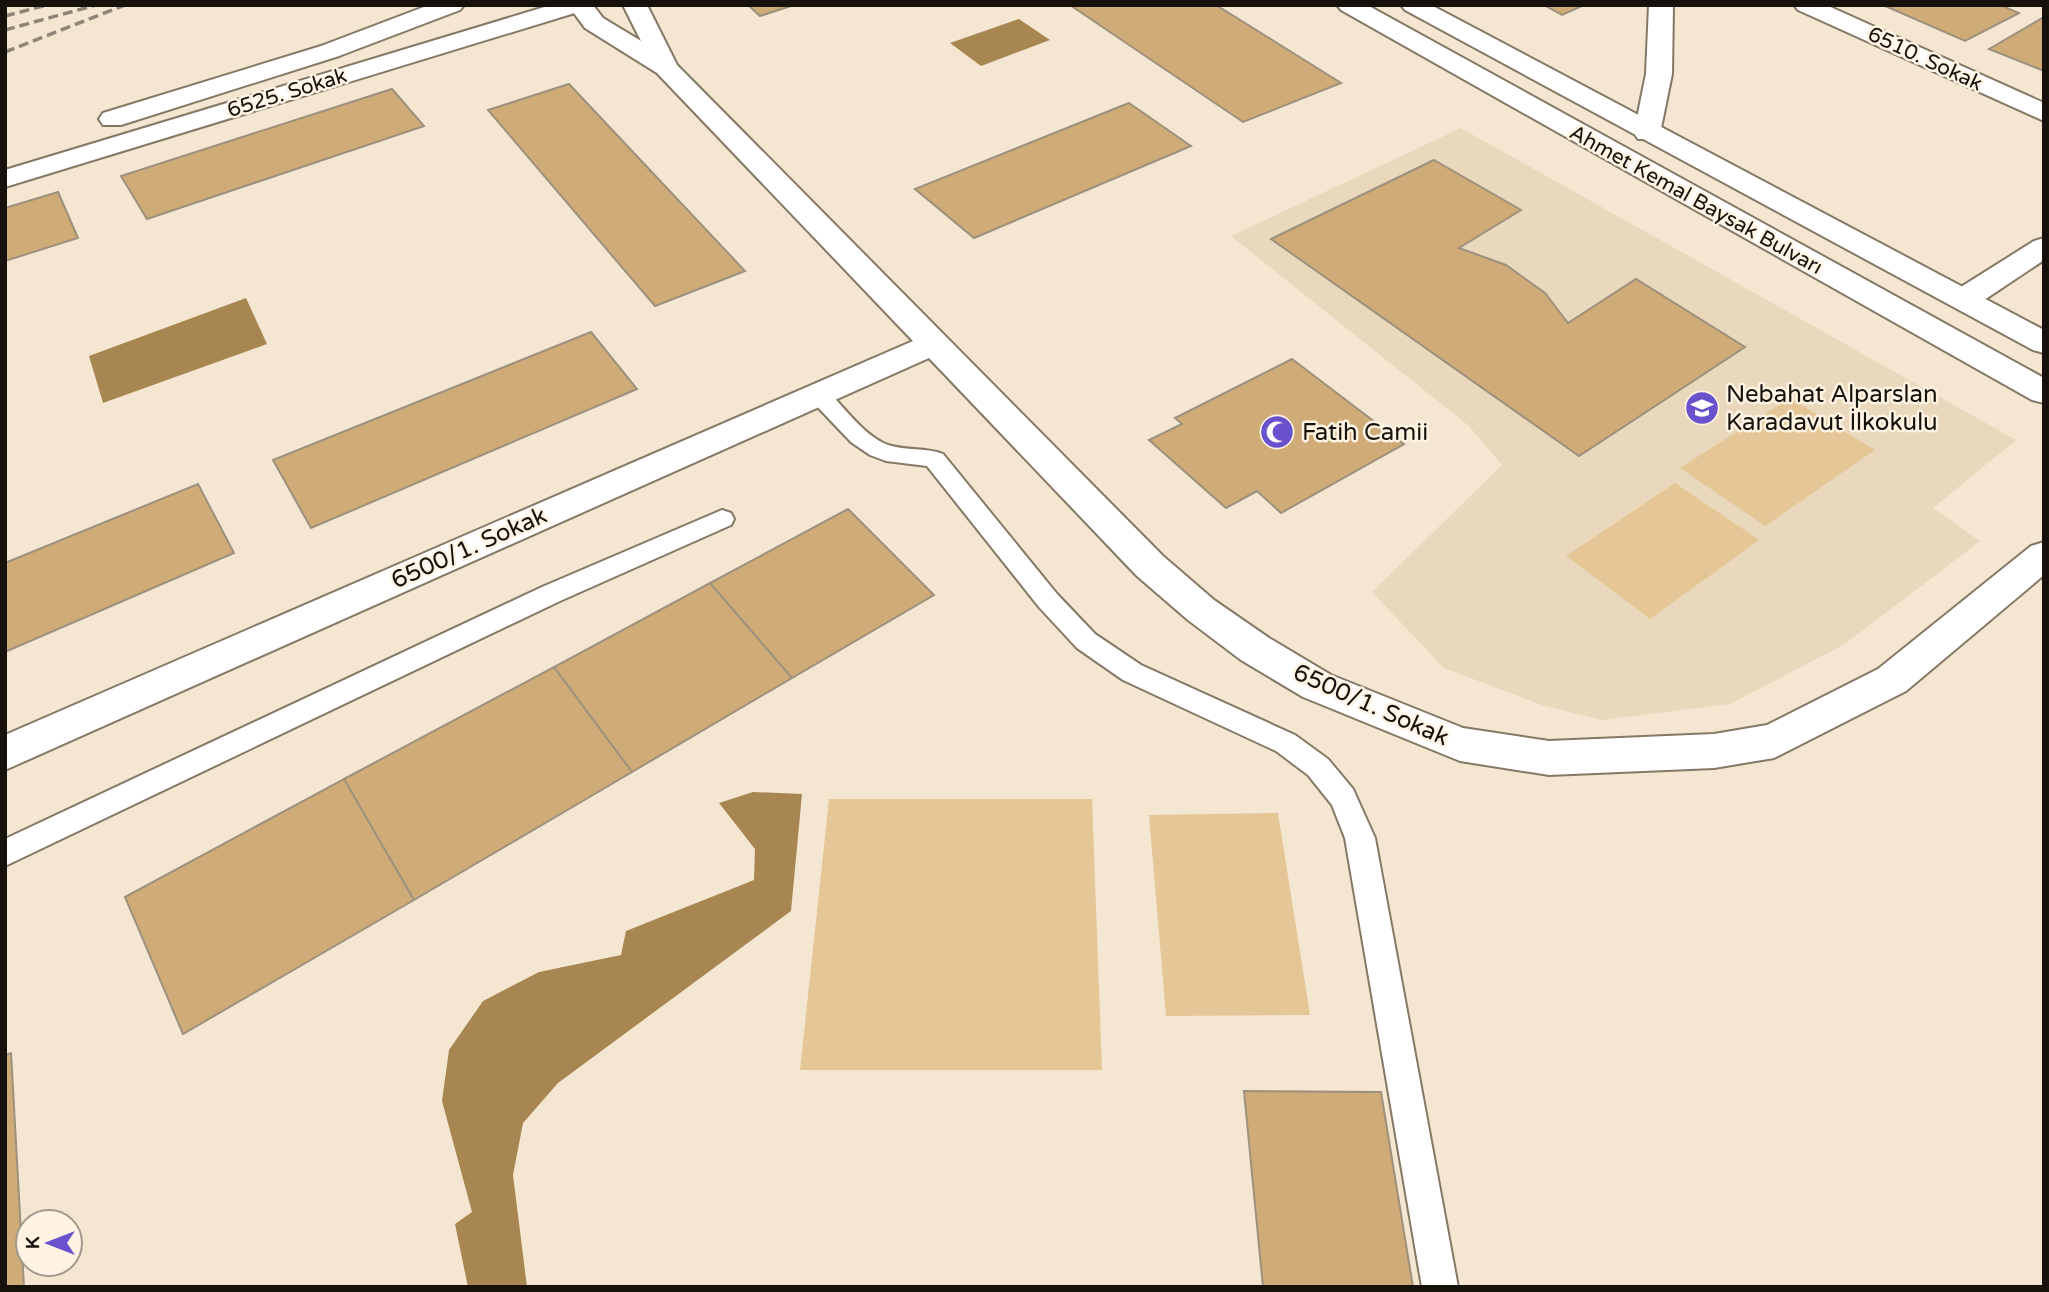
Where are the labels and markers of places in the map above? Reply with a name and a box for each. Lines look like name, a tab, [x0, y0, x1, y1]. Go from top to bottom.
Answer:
place label: Nebahat Alparslan Karadavut İlkokulu	[1726, 380, 1938, 437]
school or university icon: Nebahat Alparslan Karadavut İlkokulu	[1683, 389, 1721, 427]
mosque icon: Fatih Camii	[1258, 413, 1296, 451]
place label: Fatih Camii	[1302, 418, 1428, 447]

